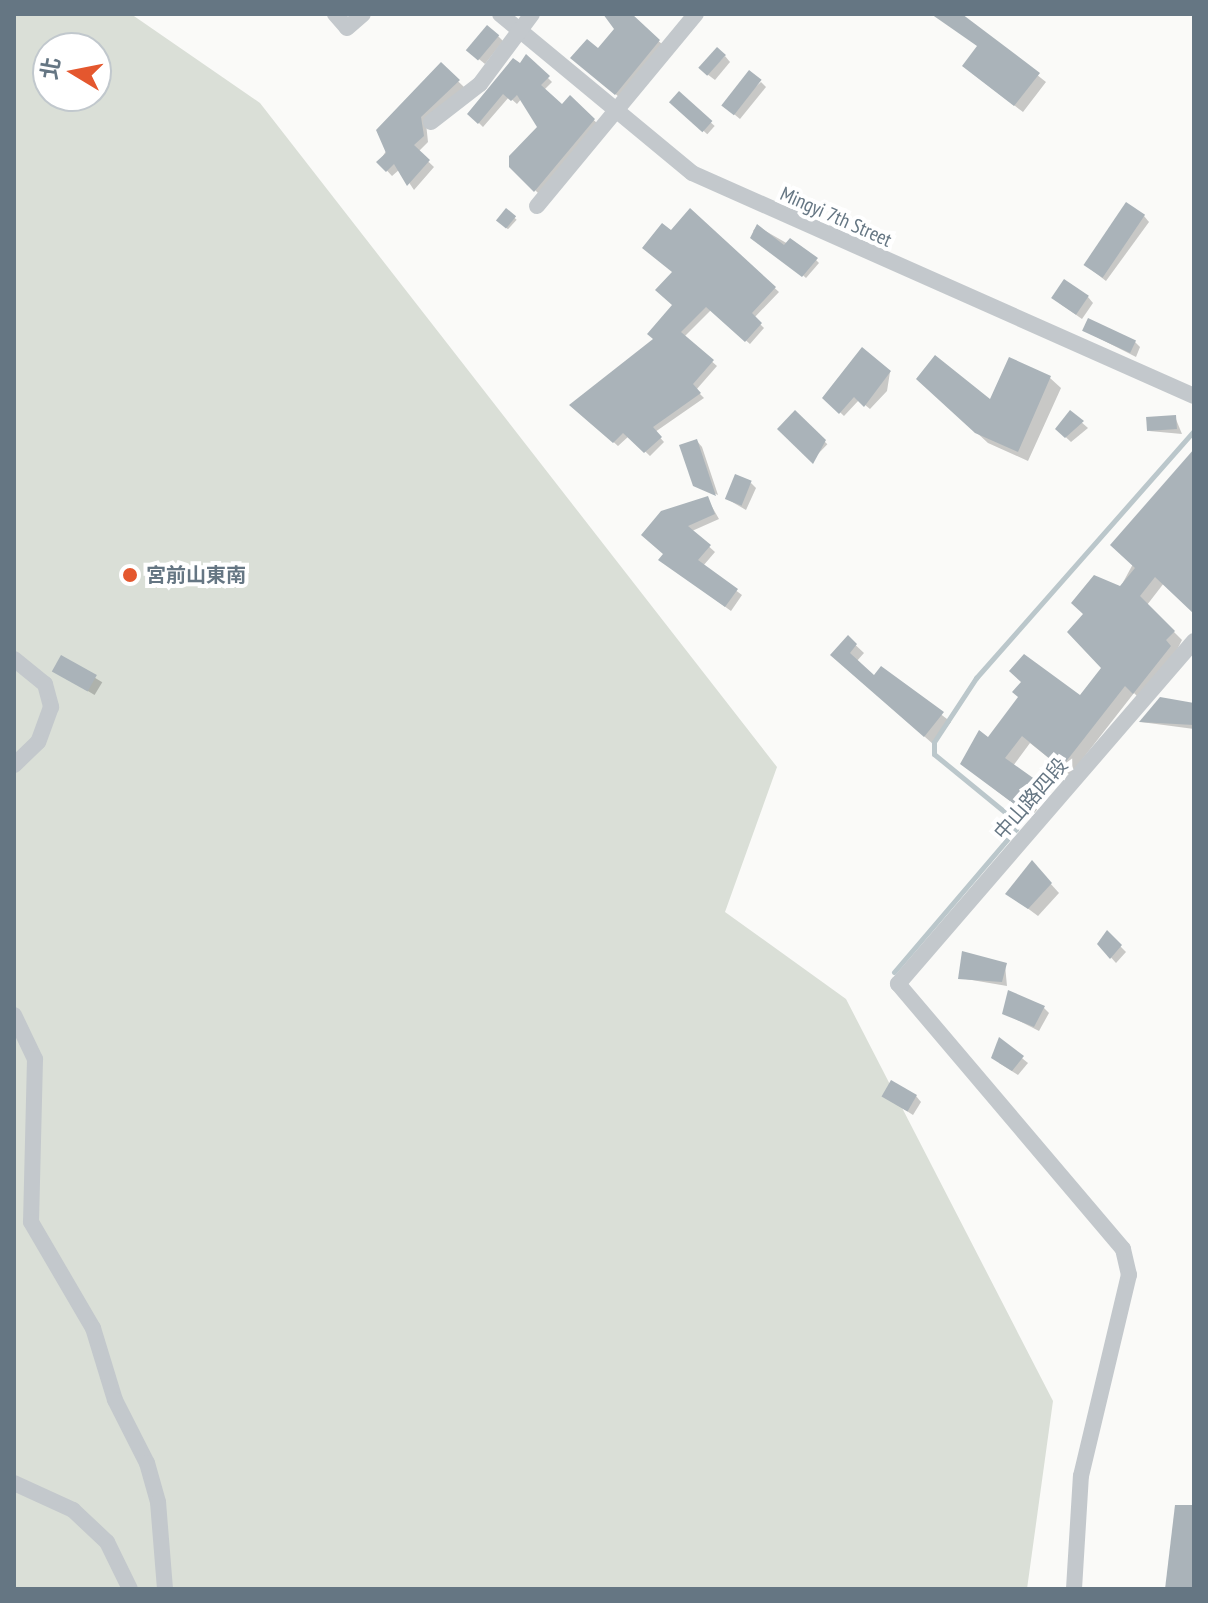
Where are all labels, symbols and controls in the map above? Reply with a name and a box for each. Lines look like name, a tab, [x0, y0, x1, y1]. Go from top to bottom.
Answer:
north arrow	[32, 32, 112, 112]
text: 北	[35, 55, 66, 81]
street label: Mingyi 7th Street	[777, 182, 895, 252]
place label: 宮前山東南	[146, 563, 246, 587]
marker: 宮前山東南	[121, 566, 139, 584]
street label: 中山路四段	[989, 753, 1073, 845]

